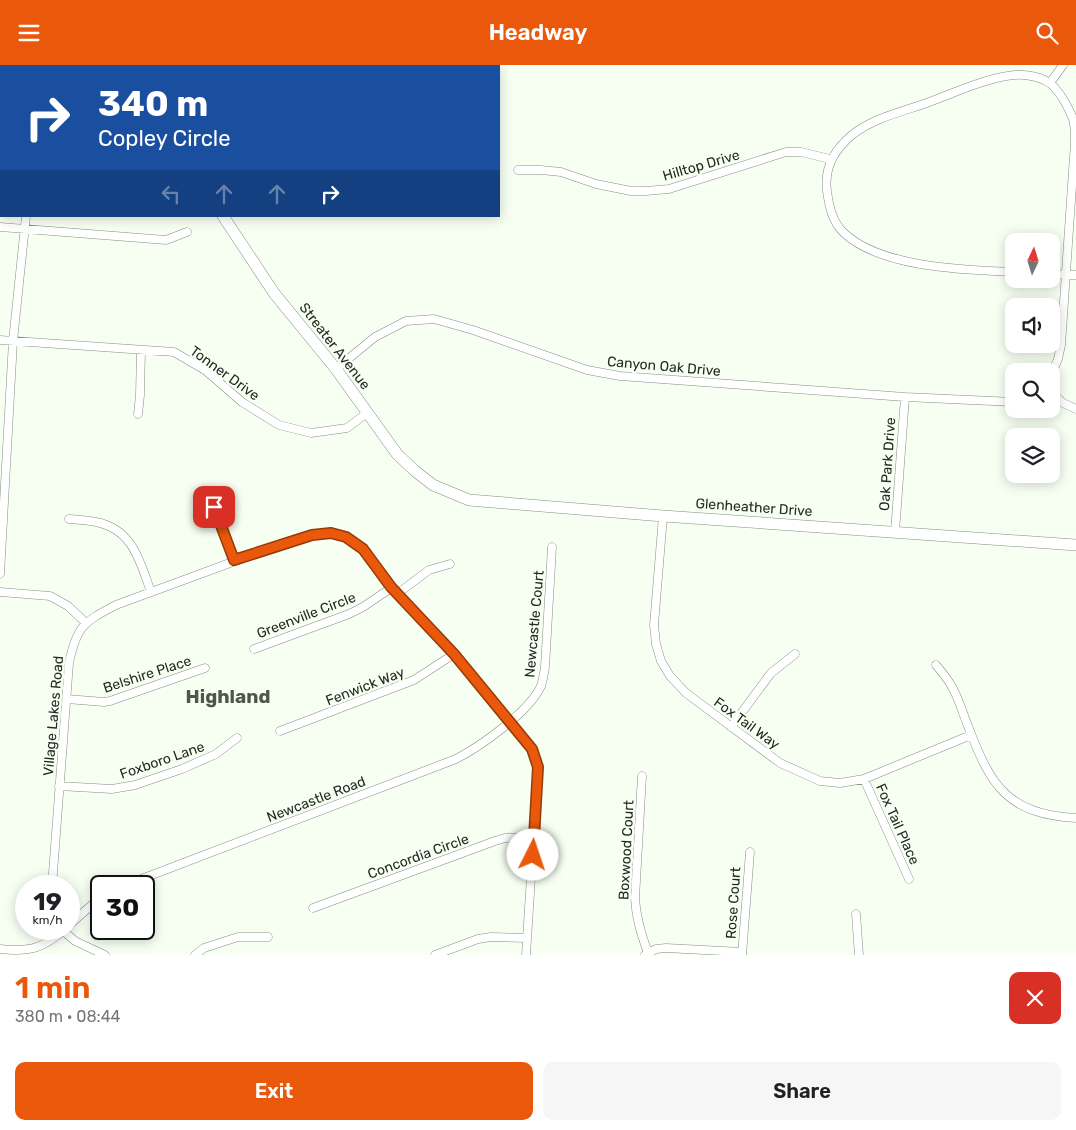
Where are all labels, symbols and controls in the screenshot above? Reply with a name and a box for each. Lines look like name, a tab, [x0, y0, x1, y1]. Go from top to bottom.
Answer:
icon: menu	[15, 19, 43, 47]
text: Headway	[489, 19, 587, 46]
icon: search	[1033, 19, 1061, 47]
text: 340 m	[98, 83, 208, 125]
icon: right	[15, 85, 80, 150]
text: Copley Circle	[98, 125, 231, 152]
street label: Hilltop Drive	[661, 146, 742, 185]
icon: left	[157, 180, 185, 208]
icon: ahead	[210, 180, 238, 208]
icon: ahead	[263, 180, 291, 208]
icon: right	[316, 180, 344, 208]
north arrow	[1005, 233, 1060, 287]
map controls	[1005, 233, 1060, 483]
button: sound	[1005, 298, 1060, 353]
street label: Streater Avenue	[295, 300, 374, 393]
street label: Tonner Drive	[187, 343, 263, 404]
street label: Canyon Oak Drive	[606, 353, 722, 380]
button: search	[1005, 363, 1060, 418]
street label: Oak Park Drive	[876, 416, 899, 511]
button: layers	[1005, 428, 1060, 483]
pin	[193, 486, 235, 528]
icon: arrive	[200, 493, 228, 521]
street label: Glenheather Drive	[695, 495, 813, 520]
street label: Newcastle Court	[521, 569, 548, 678]
street label: Greenville Circle	[254, 589, 358, 642]
street label: Belshire Place	[101, 652, 194, 697]
street label: Village Lakes Road	[40, 655, 67, 777]
street label: Fenwick Way	[323, 664, 407, 709]
district label: Highland	[186, 685, 270, 708]
street label: Fox Tail Way	[710, 694, 783, 753]
street label: Foxboro Lane	[118, 738, 207, 783]
street label: Newcastle Road	[264, 773, 368, 826]
street label: Fox Tail Place	[872, 781, 923, 868]
street label: Boxwood Court	[615, 799, 638, 901]
position arrow	[506, 828, 558, 880]
street label: Concordia Circle	[365, 830, 471, 883]
street label: Rose Court	[723, 866, 745, 940]
speed limit sign: 30	[90, 875, 155, 940]
text: 19	[33, 887, 62, 916]
text: km/h	[33, 913, 62, 927]
text: 1 min	[15, 970, 90, 1006]
button: close	[1009, 972, 1061, 1024]
text: 380 m · 08:44	[15, 1007, 121, 1026]
button: Exit	[15, 1062, 533, 1120]
button: Share	[543, 1062, 1061, 1120]

